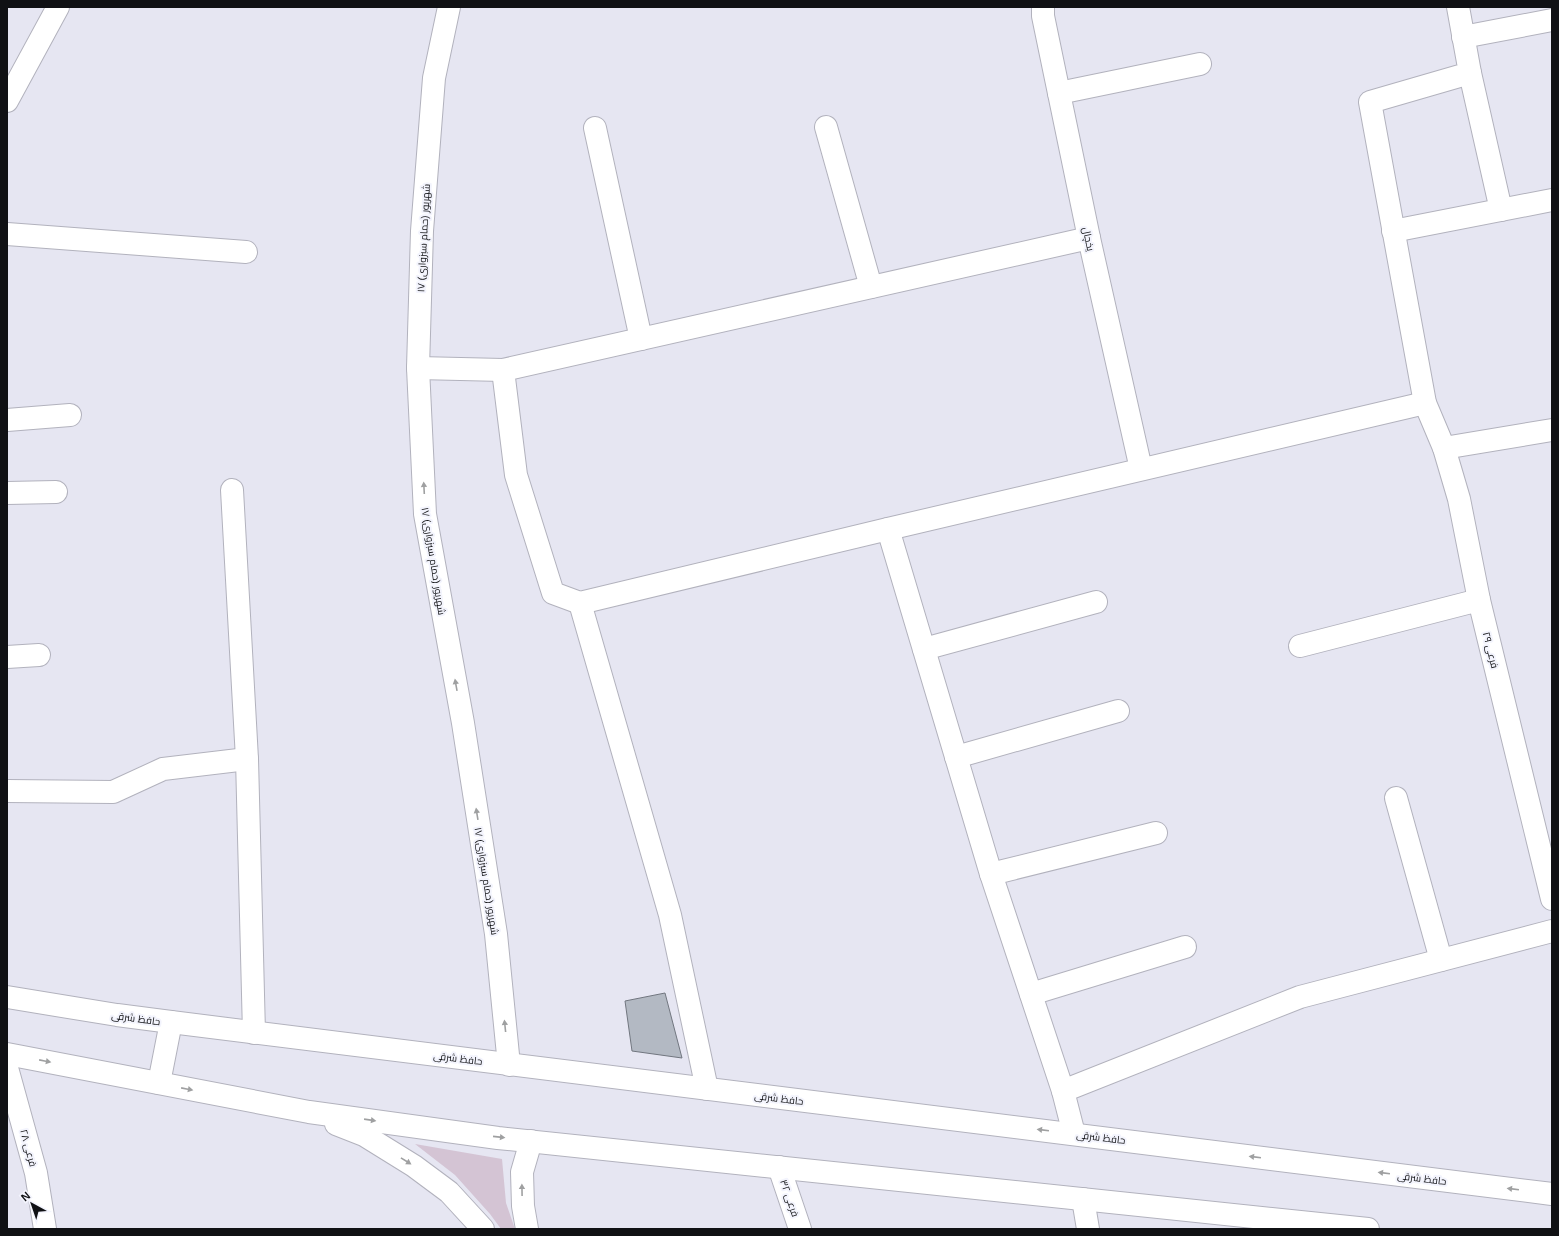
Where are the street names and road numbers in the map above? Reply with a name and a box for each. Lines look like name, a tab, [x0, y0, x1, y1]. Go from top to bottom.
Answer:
street label: ۱۷ شهریور (حمام سبزواری)	[415, 183, 434, 293]
street label: یخچال	[1080, 226, 1096, 253]
street label: ۱۷ شهریور (حمام سبزواری)	[418, 507, 447, 616]
street label: فرعی ۲۹	[1480, 631, 1500, 670]
street label: ۱۷ شهریور (حمام سبزواری)	[471, 827, 500, 936]
street label: حافظ شرقی	[111, 1010, 161, 1028]
street label: حافظ شرقی	[433, 1050, 483, 1068]
street label: حافظ شرقی	[754, 1090, 804, 1108]
street label: فرعی ۲۸	[17, 1128, 39, 1168]
street label: حافظ شرقی	[1076, 1129, 1126, 1147]
street label: حافظ شرقی	[1397, 1170, 1447, 1188]
street label: فرعی ۳۲	[777, 1178, 801, 1219]

